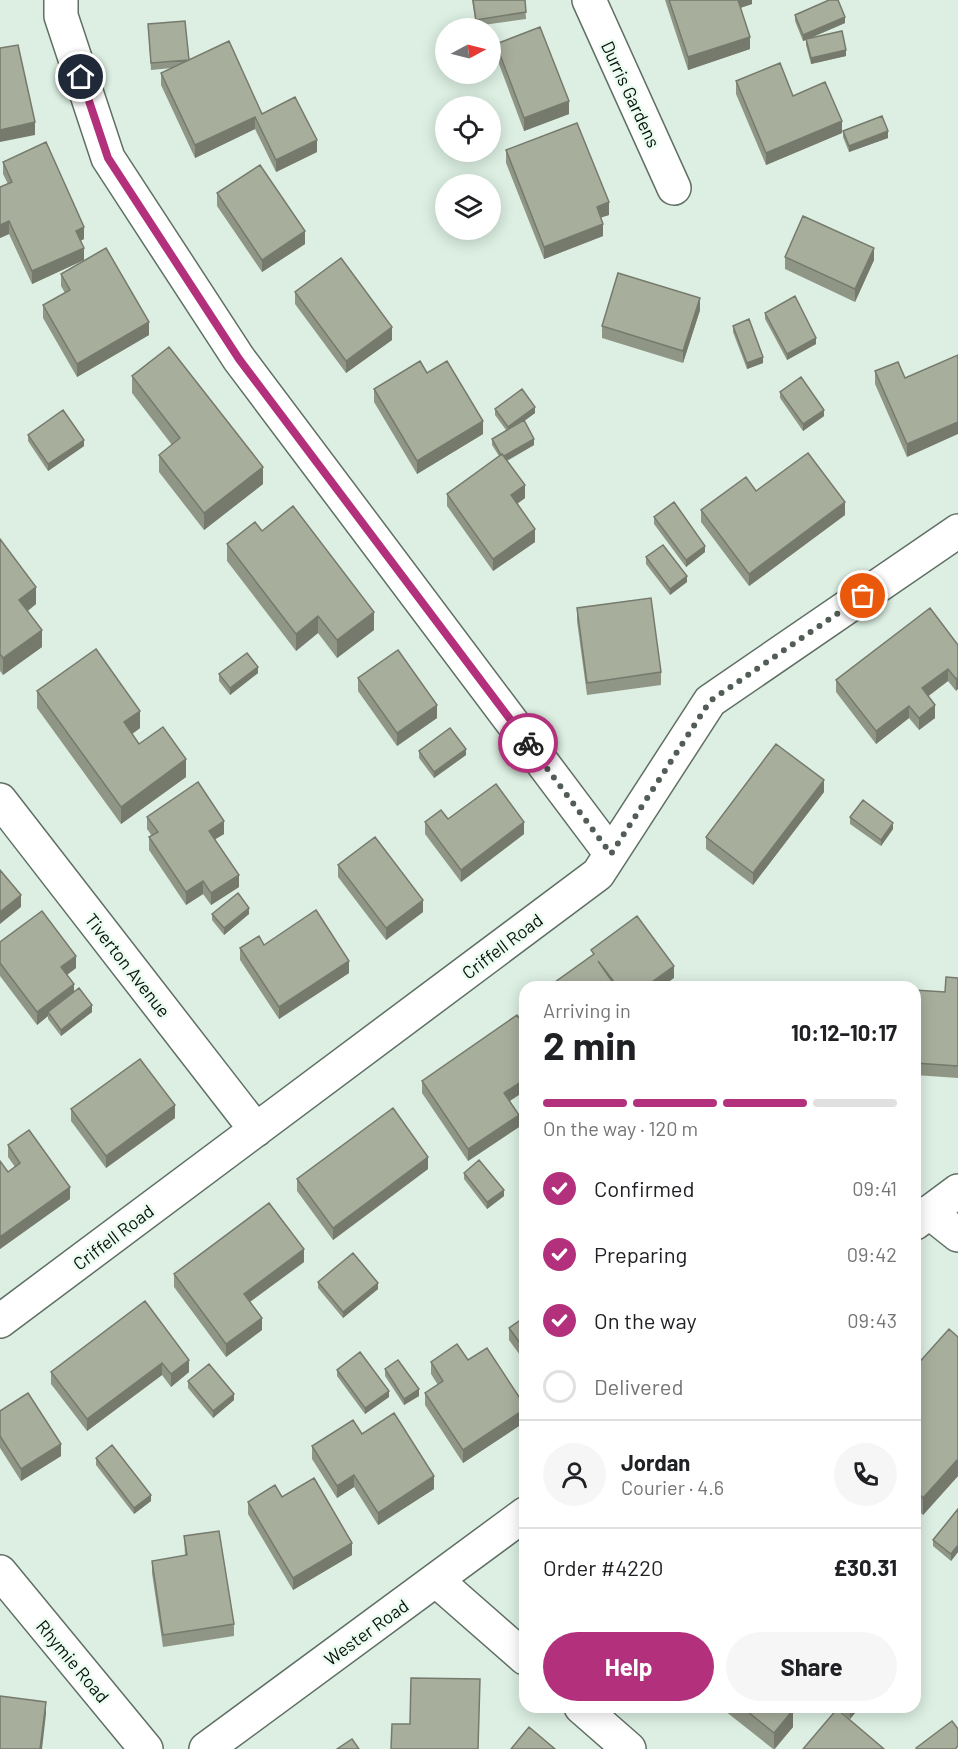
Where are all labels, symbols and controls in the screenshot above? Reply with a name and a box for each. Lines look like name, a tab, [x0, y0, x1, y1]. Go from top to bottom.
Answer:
north arrow	[435, 18, 501, 84]
map controls	[435, 18, 501, 240]
street label: Durris Gardens	[597, 37, 665, 151]
pin	[55, 51, 106, 102]
icon: home	[64, 60, 97, 93]
button: locate	[435, 96, 501, 162]
button: layers	[435, 174, 501, 240]
pin	[837, 570, 888, 621]
icon: bag	[846, 579, 879, 612]
courier	[498, 713, 558, 773]
icon: bike	[512, 727, 545, 760]
street label: Tiverton Avenue	[81, 909, 175, 1021]
street label: Criffell Road	[457, 909, 547, 983]
text: Arriving in	[543, 998, 631, 1022]
text: 10:12–10:17	[791, 1019, 897, 1045]
text: 2 min	[543, 1021, 636, 1068]
text: On the way · 120 m	[543, 1116, 698, 1140]
icon: check	[543, 1172, 576, 1205]
text: Confirmed	[594, 1175, 694, 1201]
text: 09:41	[852, 1176, 897, 1200]
street label: Criffell Road	[68, 1200, 158, 1274]
icon: check	[543, 1238, 576, 1271]
text: Preparing	[594, 1241, 687, 1267]
text: 09:42	[847, 1242, 897, 1266]
icon: check	[543, 1304, 576, 1337]
text: On the way	[594, 1307, 697, 1333]
text: 09:43	[847, 1308, 897, 1332]
text: Delivered	[594, 1373, 683, 1399]
button: person	[543, 1443, 606, 1506]
button: phone	[834, 1443, 897, 1506]
text: Jordan	[621, 1449, 690, 1475]
text: Courier · 4.6	[621, 1475, 724, 1499]
text: Order #4220	[543, 1554, 663, 1580]
text: £30.31	[834, 1554, 897, 1580]
street label: Wester Road	[320, 1594, 412, 1670]
street label: Rhymie Road	[32, 1615, 114, 1707]
button: Help	[543, 1632, 714, 1701]
button: Share	[726, 1632, 897, 1701]

